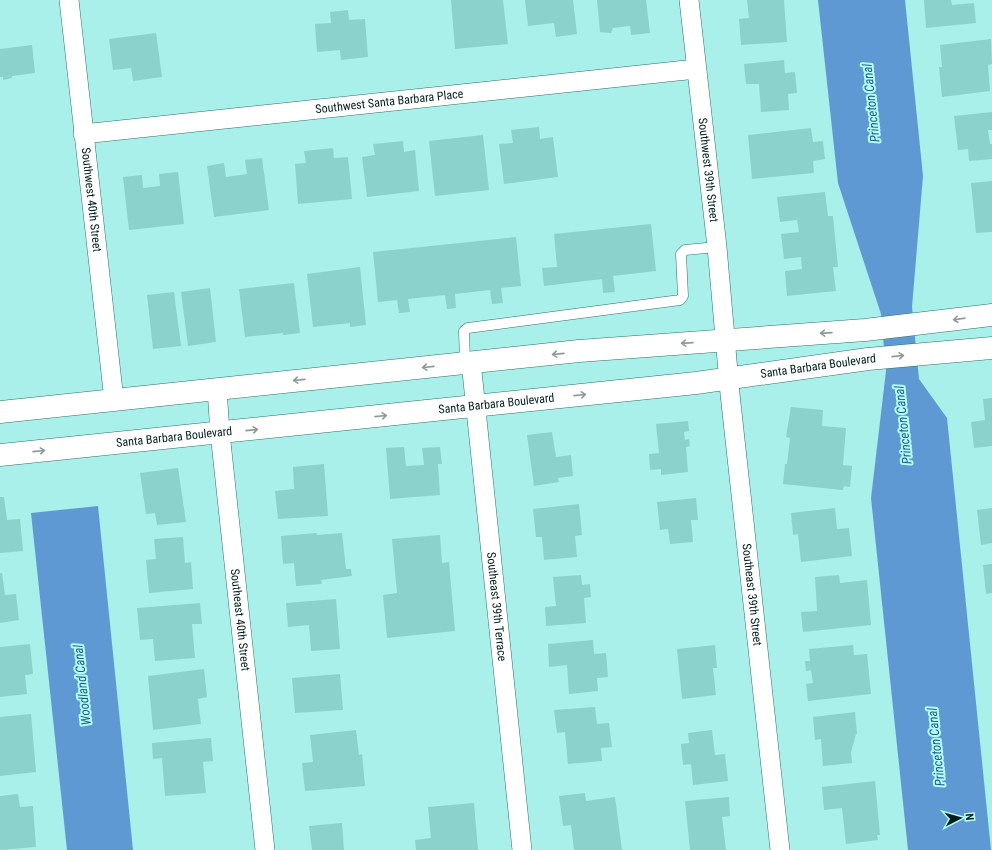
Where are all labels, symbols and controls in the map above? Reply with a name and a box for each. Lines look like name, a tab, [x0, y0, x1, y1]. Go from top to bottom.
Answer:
water label: Princeton Canal	[859, 62, 883, 143]
street label: Southwest Santa Barbara Place	[315, 87, 464, 116]
street label: Southwest 39th Street	[695, 117, 721, 223]
street label: Southwest 40th Street	[79, 147, 104, 253]
one-way arrow	[953, 315, 966, 323]
one-way arrow	[820, 329, 833, 336]
one-way arrow	[681, 339, 694, 346]
one-way arrow	[552, 350, 565, 357]
street label: Santa Barbara Boulevard	[759, 351, 876, 381]
one-way arrow	[891, 352, 904, 359]
one-way arrow	[422, 363, 435, 371]
one-way arrow	[293, 377, 306, 384]
water label: Princeton Canal	[891, 384, 915, 465]
street label: Santa Barbara Boulevard	[438, 391, 555, 417]
one-way arrow	[573, 391, 586, 399]
one-way arrow	[374, 412, 387, 420]
street label: Santa Barbara Boulevard	[115, 424, 233, 450]
one-way arrow	[245, 426, 258, 433]
one-way arrow	[32, 448, 45, 455]
street label: Southeast 39th Street	[739, 543, 765, 647]
street label: Southeast 39th Terrace	[484, 551, 509, 662]
street label: Southeast 40th Street	[228, 568, 253, 672]
water label: Woodland Canal	[70, 643, 94, 726]
water label: Princeton Canal	[924, 706, 948, 787]
north arrow	[940, 798, 980, 838]
text: N	[963, 813, 976, 821]

